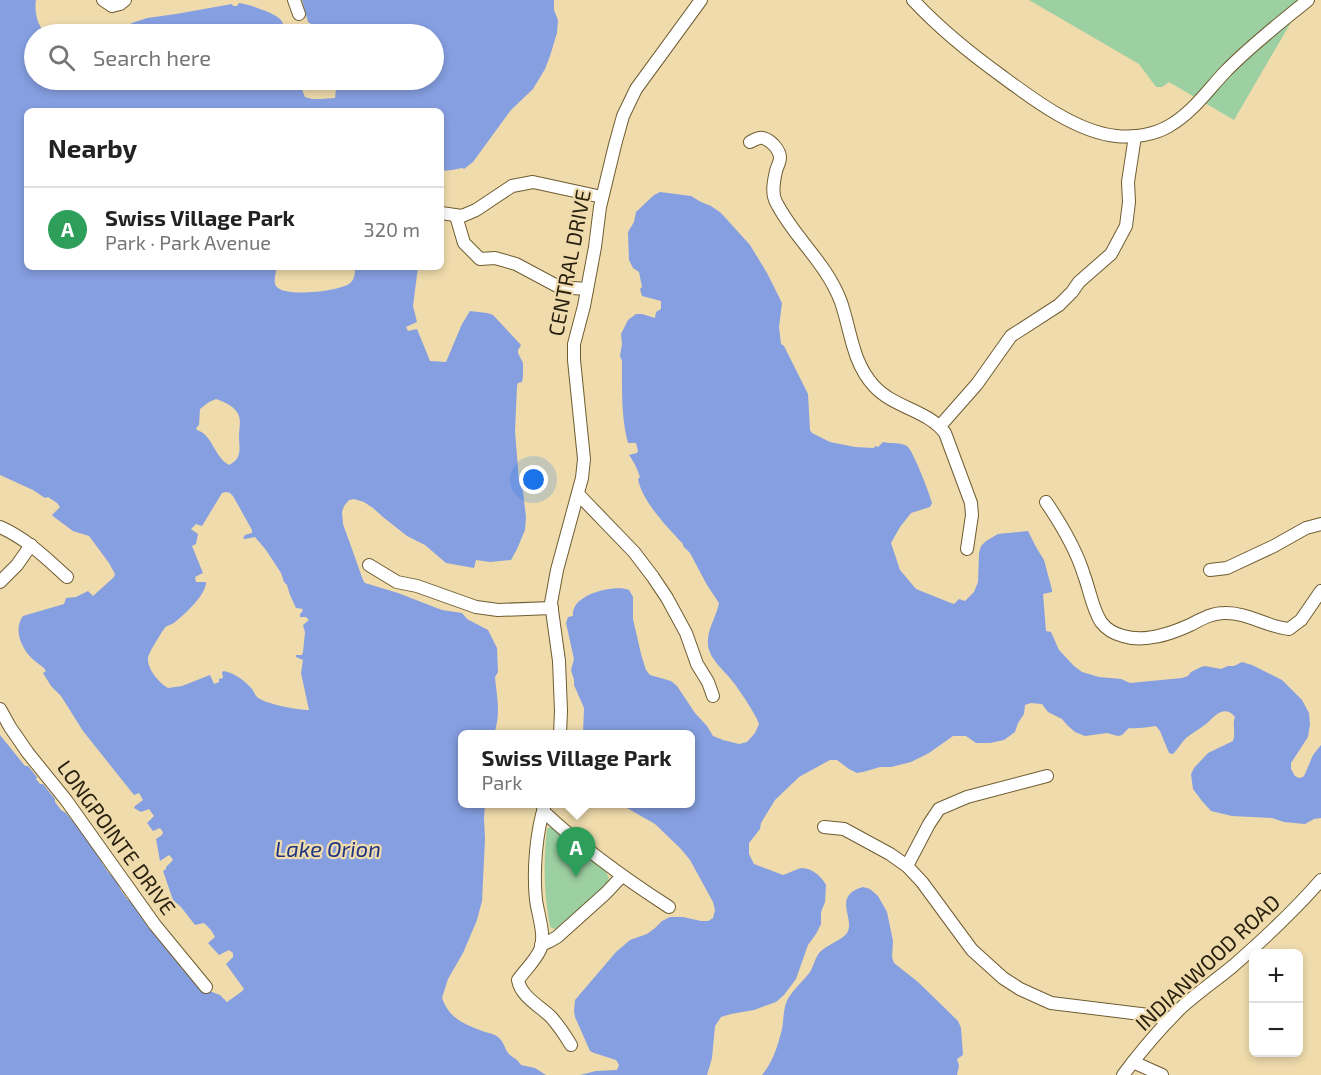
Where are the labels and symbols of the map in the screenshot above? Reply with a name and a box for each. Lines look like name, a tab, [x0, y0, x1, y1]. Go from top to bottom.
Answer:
street label: CENTRAL DRIVE	[542, 187, 595, 338]
your location	[519, 465, 548, 494]
street label: LONGPOINTE DRIVE	[53, 755, 182, 919]
pin: A	[556, 828, 596, 877]
water label: Lake Orion	[275, 835, 381, 861]
street label: INDIANWOOD ROAD	[1130, 889, 1284, 1035]

